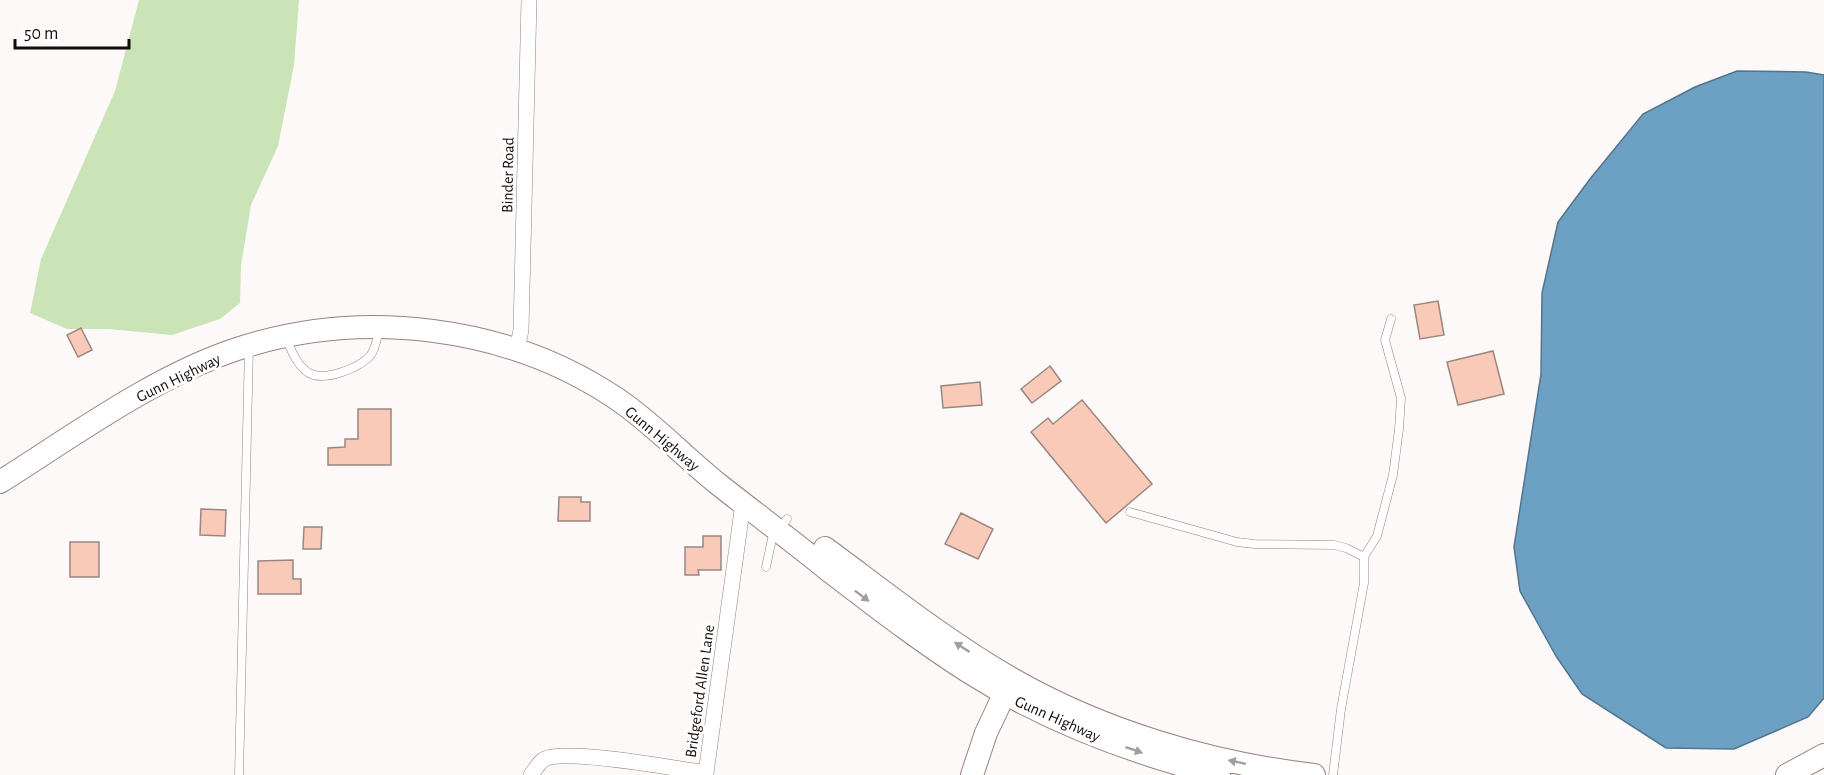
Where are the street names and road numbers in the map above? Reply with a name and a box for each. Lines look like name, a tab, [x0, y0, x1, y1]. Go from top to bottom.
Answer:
street label: Binder Road	[499, 137, 517, 213]
street label: Gunn Highway	[134, 351, 224, 406]
street label: Gunn Highway	[622, 403, 703, 475]
street label: Bridgeford Allen Lane	[683, 624, 717, 759]
street label: Gunn Highway	[1012, 693, 1103, 746]

